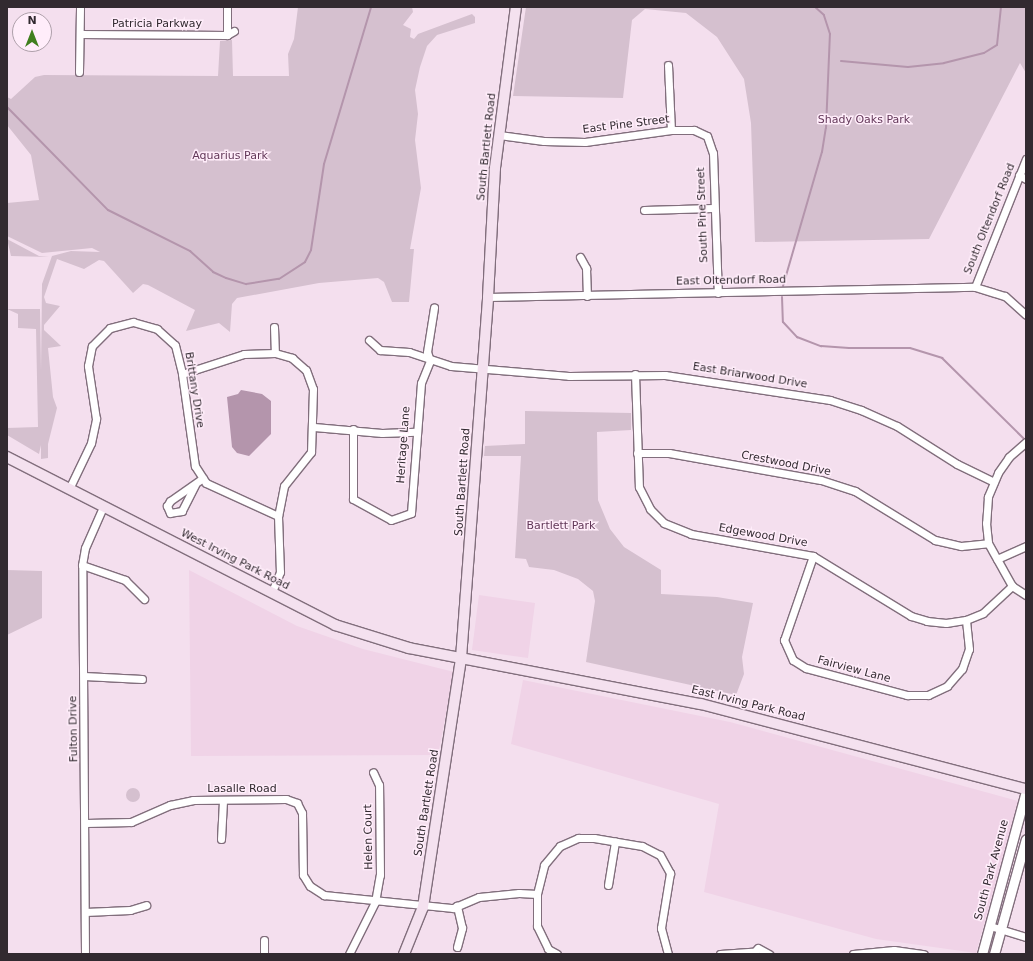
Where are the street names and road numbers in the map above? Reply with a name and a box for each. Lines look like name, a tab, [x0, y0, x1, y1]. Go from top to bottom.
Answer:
street label: Patricia Parkway	[112, 17, 202, 31]
street label: South Bartlett Road	[475, 93, 499, 201]
street label: East Pine Street	[582, 113, 670, 137]
street label: South Oltendorf Road	[962, 162, 1018, 276]
street label: South Pine Street	[695, 167, 711, 263]
street label: East Oltendorf Road	[676, 273, 786, 289]
street label: Brittany Drive	[181, 351, 207, 429]
street label: East Briarwood Drive	[692, 360, 808, 392]
street label: Heritage Lane	[395, 406, 413, 484]
street label: South Bartlett Road	[453, 428, 473, 536]
street label: Crestwood Drive	[740, 449, 832, 479]
street label: Edgewood Drive	[718, 522, 808, 550]
street label: West Irving Park Road	[178, 527, 292, 593]
street label: Fairview Lane	[816, 654, 892, 686]
street label: East Irving Park Road	[690, 683, 806, 725]
street label: Fulton Drive	[67, 696, 81, 762]
street label: South Bartlett Road	[412, 749, 442, 857]
street label: Lasalle Road	[207, 782, 277, 796]
street label: Helen Court	[362, 804, 376, 870]
street label: South Park Avenue	[972, 818, 1012, 922]

